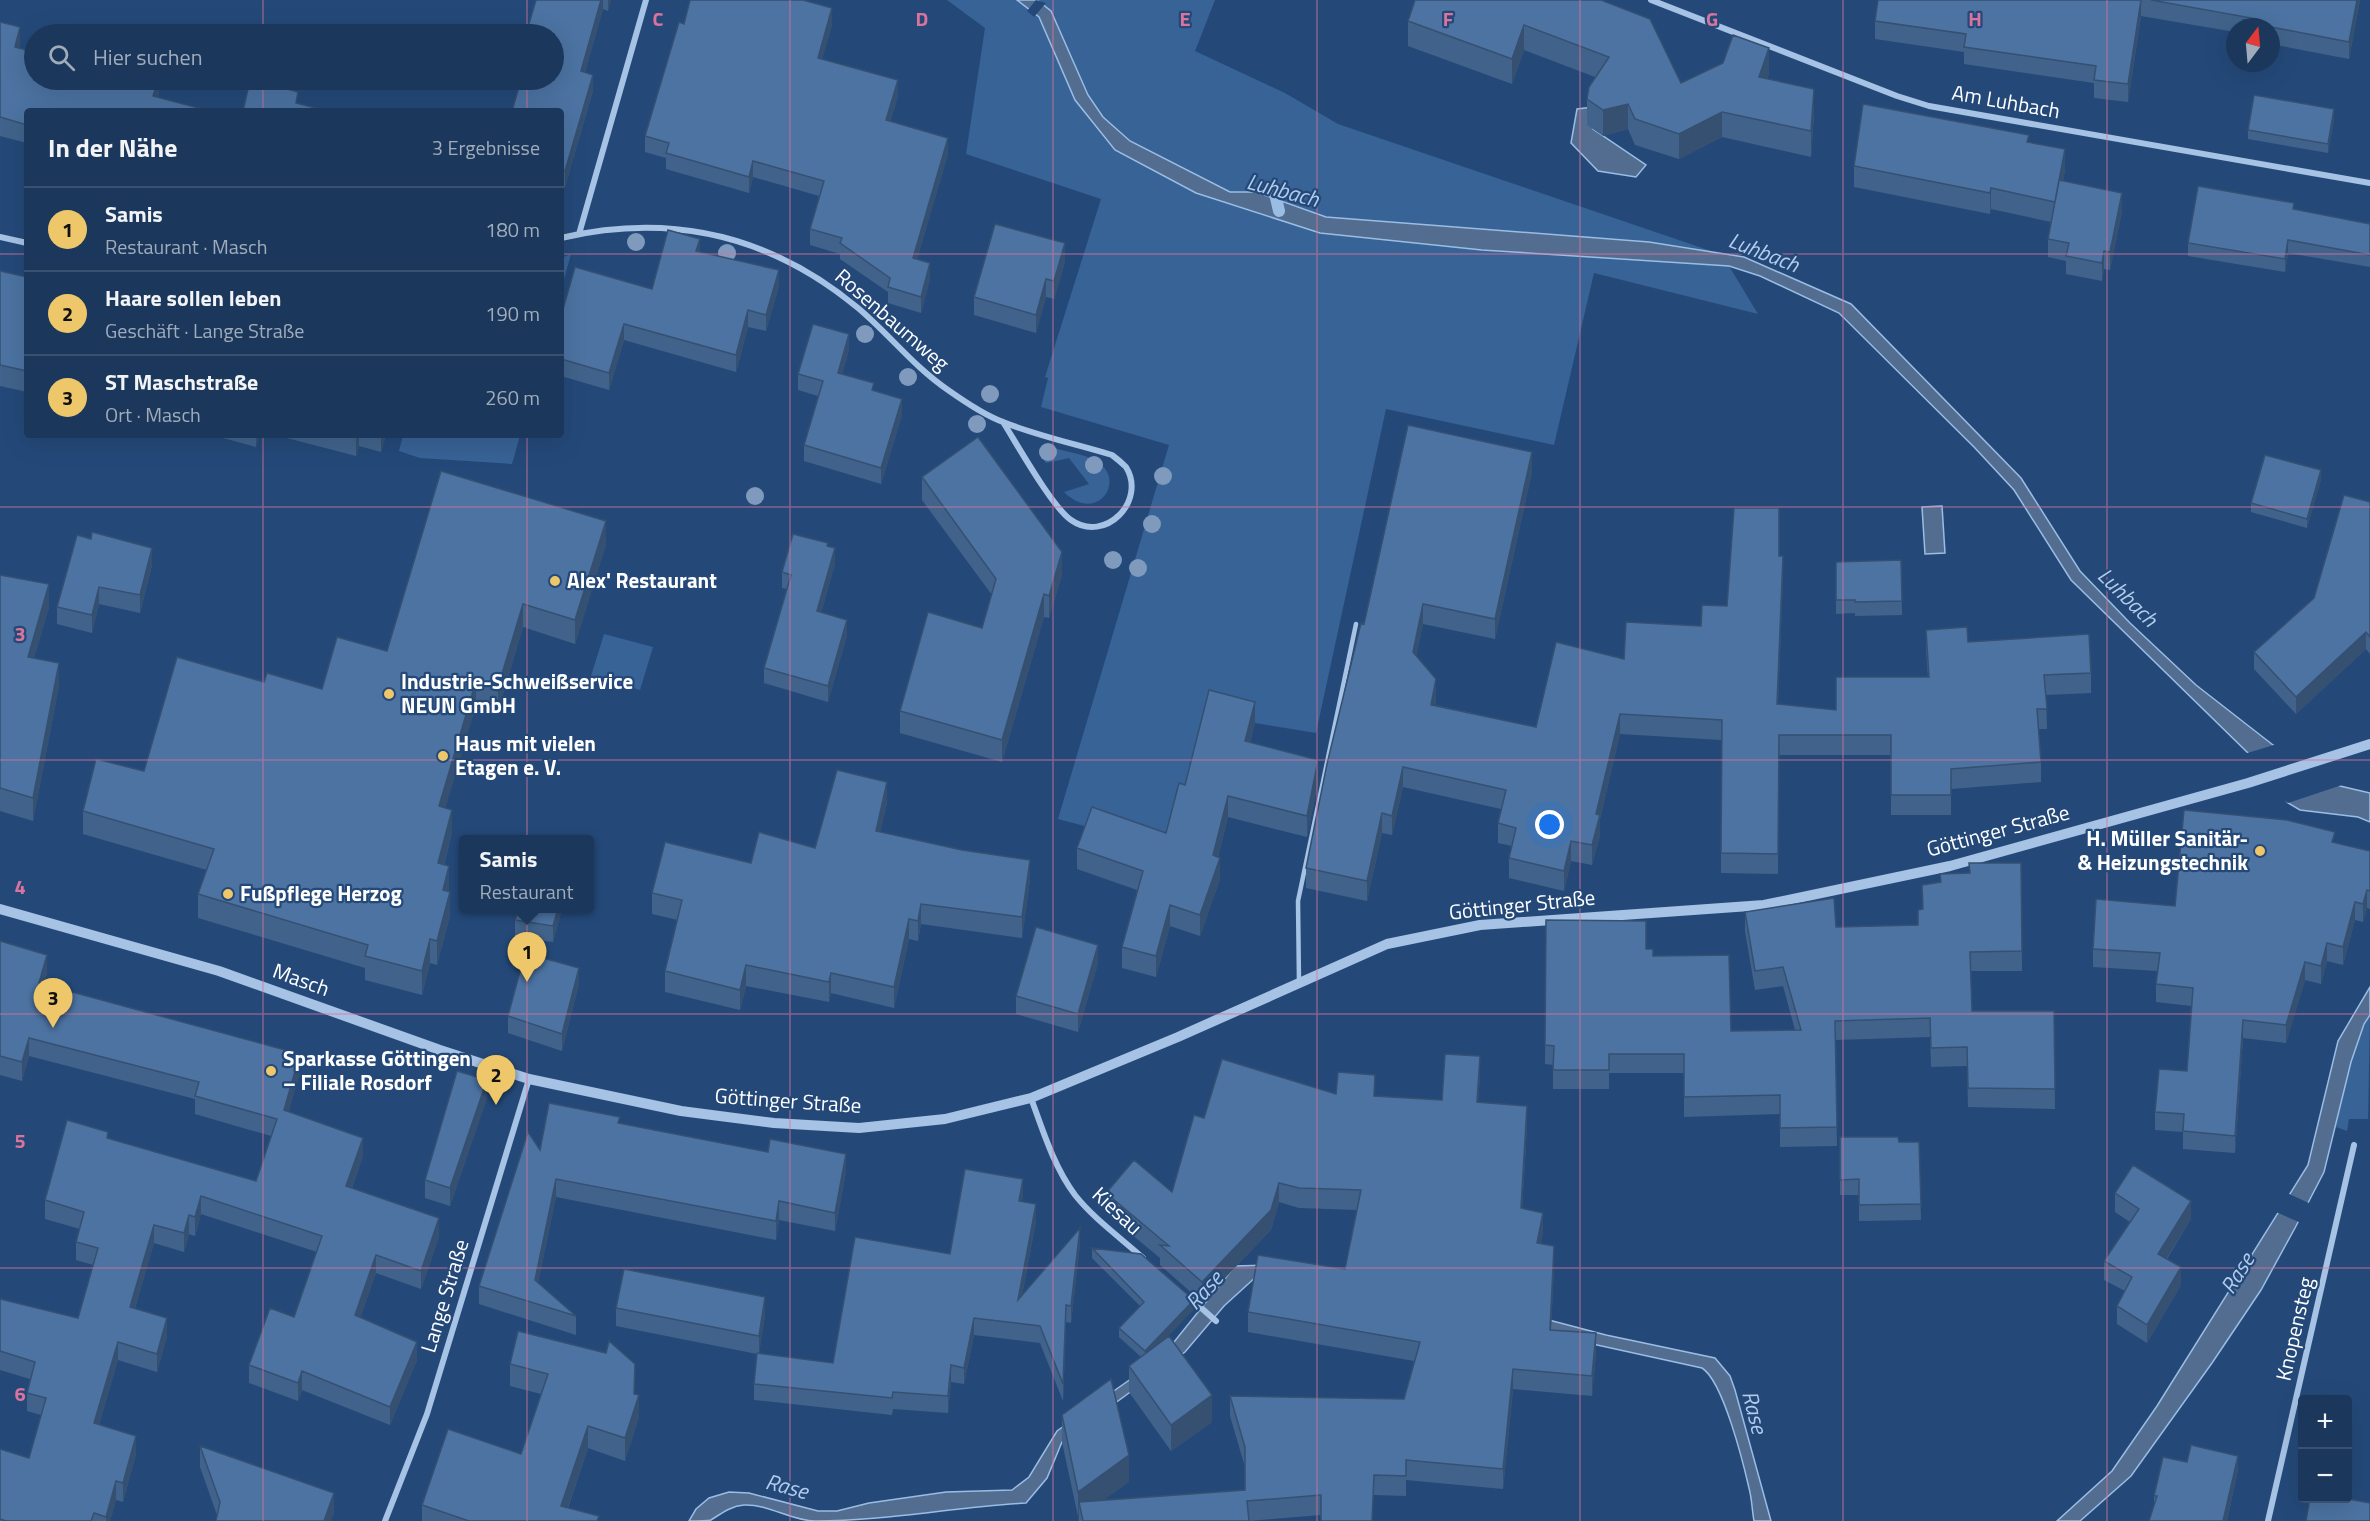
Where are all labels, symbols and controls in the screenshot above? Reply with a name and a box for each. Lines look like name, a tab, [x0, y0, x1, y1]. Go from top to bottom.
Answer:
text: C	[653, 3, 664, 34]
text: D	[916, 3, 928, 34]
text: E	[1179, 3, 1191, 34]
text: F	[1443, 3, 1454, 34]
text: G	[1706, 3, 1718, 34]
text: H	[1968, 3, 1982, 34]
north arrow	[2226, 18, 2280, 72]
search box	[24, 24, 564, 90]
text: Hier suchen	[93, 40, 202, 74]
icon: search	[45, 41, 78, 74]
street label: Am Luhbach	[1950, 76, 2063, 126]
text: In der Nähe	[48, 128, 177, 167]
text: 3 Ergebnisse	[432, 132, 540, 163]
water label: Luhbach	[1243, 164, 1324, 216]
text: Samis	[105, 197, 163, 231]
text: 1	[62, 214, 73, 245]
text: 180 m	[485, 214, 540, 245]
water label: Luhbach	[1724, 223, 1805, 281]
text: Restaurant · Masch	[105, 231, 268, 262]
street label: Rosenbaumweg	[828, 260, 957, 378]
text: Haare sollen leben	[105, 281, 281, 315]
text: 2	[62, 298, 73, 329]
text: 190 m	[485, 298, 540, 329]
text: Geschäft · Lange Straße	[105, 315, 304, 346]
text: ST Maschstraße	[105, 365, 258, 399]
text: 3	[62, 382, 73, 413]
text: 260 m	[485, 382, 540, 413]
text: Ort · Masch	[105, 399, 201, 430]
water label: Luhbach	[2090, 559, 2167, 635]
place label: Alex' Restaurant	[567, 564, 717, 596]
marker: Alex' Restaurant	[548, 574, 562, 588]
text: 3	[14, 618, 26, 649]
place label: Industrie-Schweißservice NEUN GmbH	[401, 665, 633, 721]
marker: Industrie-Schweißservice NEUN GmbH	[382, 687, 396, 701]
place label: Haus mit vielen Etagen e. V.	[455, 727, 596, 783]
marker: Haus mit vielen Etagen e. V.	[436, 749, 450, 763]
street label: Göttinger Straße	[1923, 796, 2073, 864]
your location	[1535, 810, 1564, 839]
place label: H. Müller Sanitär- & Heizungstechnik	[2077, 822, 2248, 878]
popup	[459, 835, 594, 913]
text: Samis	[480, 842, 537, 876]
marker: H. Müller Sanitär- & Heizungstechnik	[2253, 844, 2267, 858]
text: 4	[14, 871, 26, 902]
text: Restaurant	[480, 876, 573, 907]
place label: Fußpflege Herzog	[240, 877, 402, 909]
street label: Göttinger Straße	[1447, 880, 1597, 928]
marker: Fußpflege Herzog	[221, 887, 235, 901]
pin: 1	[508, 932, 546, 982]
street label: Masch	[268, 954, 334, 1004]
pin: 3	[34, 978, 72, 1028]
place label: Sparkasse Göttingen – Filiale Rosdorf	[283, 1042, 471, 1098]
pin: 2	[476, 1056, 516, 1105]
marker: Sparkasse Göttingen – Filiale Rosdorf	[264, 1064, 278, 1078]
street label: Göttinger Straße	[714, 1079, 862, 1121]
text: 5	[14, 1125, 26, 1156]
street label: Kiesau	[1085, 1179, 1150, 1242]
street label: Lange Straße	[412, 1235, 476, 1356]
water label: Rase	[2211, 1244, 2264, 1300]
water label: Rase	[1177, 1261, 1232, 1317]
street label: Knopensteg	[2267, 1273, 2322, 1384]
text: 6	[14, 1378, 26, 1409]
water label: Rase	[1733, 1387, 1777, 1439]
map controls	[2298, 1395, 2352, 1503]
button: +	[2298, 1395, 2352, 1449]
button: −	[2298, 1449, 2352, 1503]
water label: Rase	[762, 1464, 814, 1508]

